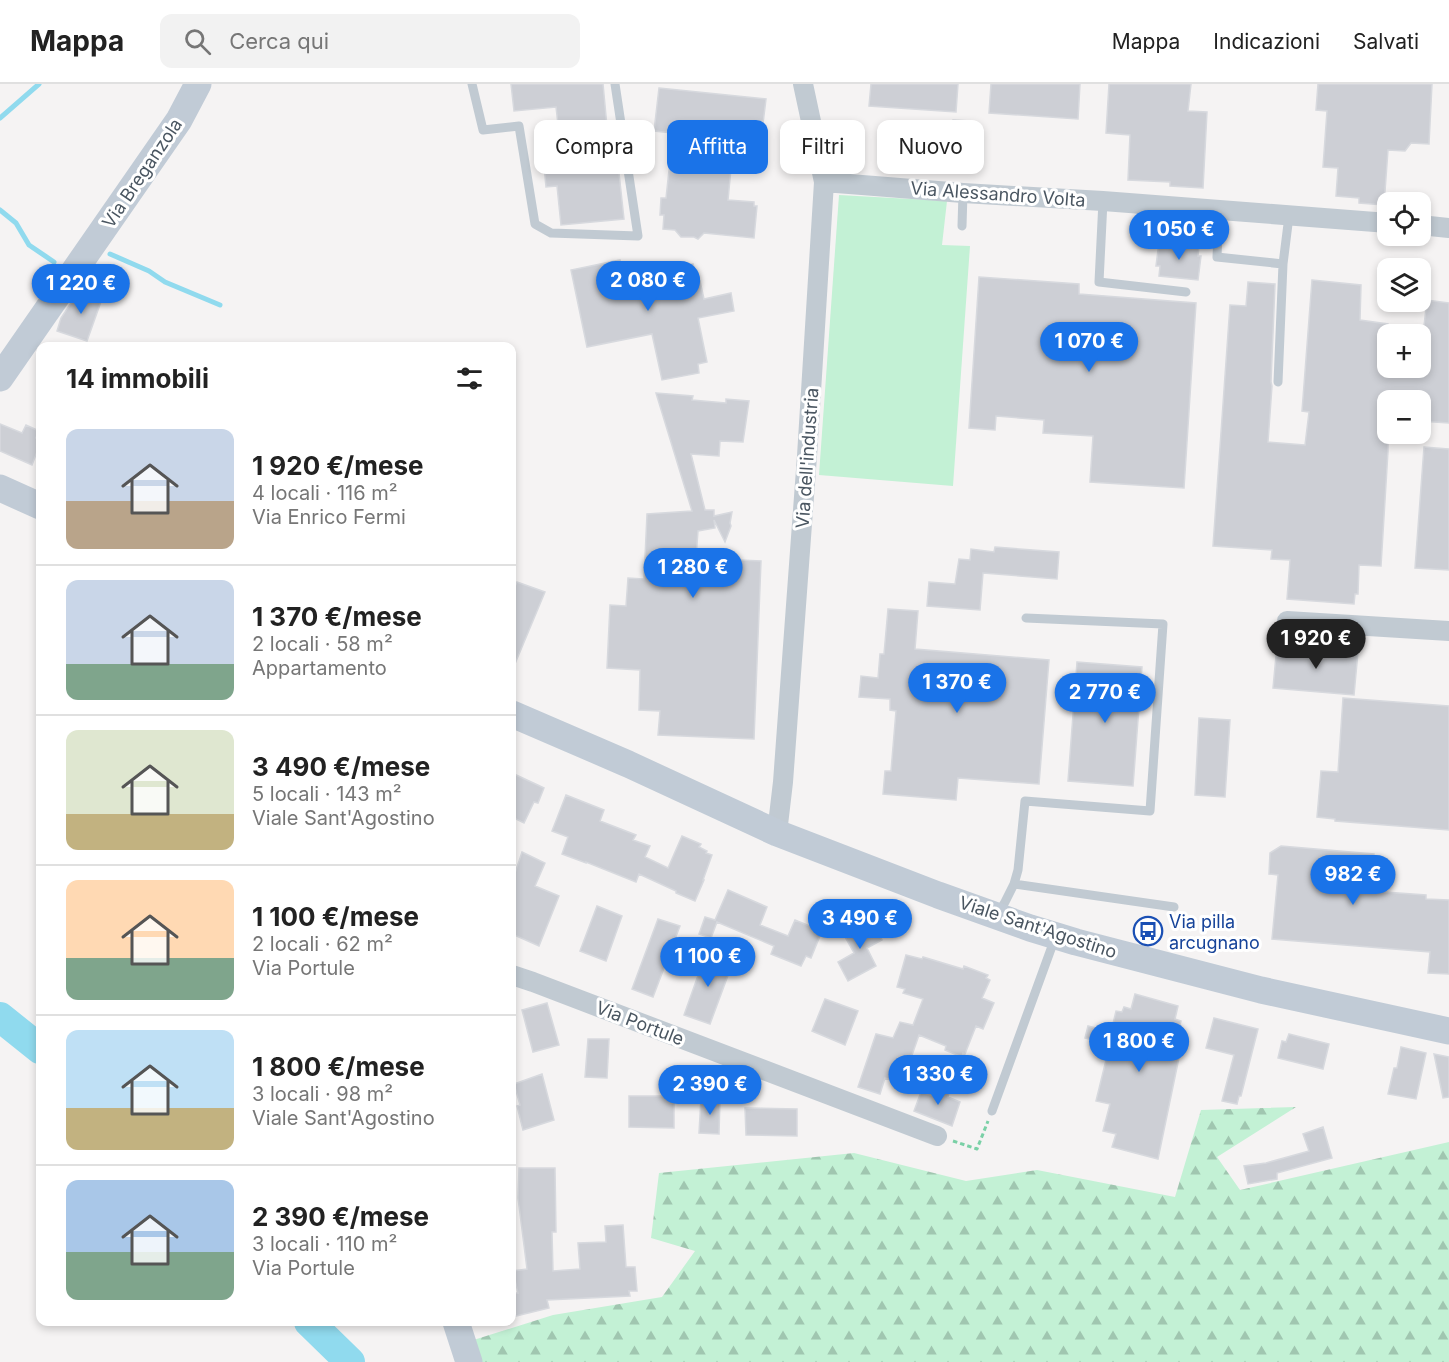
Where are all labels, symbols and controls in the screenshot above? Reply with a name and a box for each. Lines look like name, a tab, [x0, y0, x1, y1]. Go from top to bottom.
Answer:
search box	[160, 14, 580, 68]
text: Mappa	[30, 24, 124, 58]
icon: search	[181, 25, 214, 58]
text: Cerca qui	[229, 28, 329, 54]
text: Mappa	[1112, 29, 1180, 54]
text: Indicazioni	[1213, 29, 1320, 54]
text: Salvati	[1353, 29, 1419, 54]
street label: Via Breganzola	[98, 114, 186, 232]
chip: Compra	[534, 120, 655, 174]
chip: Affitta	[667, 120, 768, 174]
chip: Filtri	[780, 120, 865, 174]
chip: Nuovo	[877, 120, 984, 174]
street label: Via Alessandro Volta	[910, 177, 1086, 211]
map controls	[1377, 192, 1431, 444]
button: locate	[1377, 192, 1431, 246]
pin: 1 050 €	[1124, 210, 1234, 261]
text: 1 050 €	[1143, 217, 1215, 241]
button: layers	[1377, 258, 1431, 312]
pin: 2 080 €	[593, 261, 703, 312]
pin: 1 220 €	[26, 264, 136, 315]
text: 2 080 €	[610, 268, 686, 292]
text: 1 220 €	[46, 271, 116, 295]
pin: 1 070 €	[1034, 322, 1144, 373]
button: +	[1377, 324, 1431, 378]
text: 1 070 €	[1054, 329, 1124, 353]
icon: filters	[453, 362, 486, 395]
text: 14 immobili	[66, 363, 209, 394]
street label: Via dell'industria	[792, 387, 822, 529]
button: −	[1377, 390, 1431, 444]
text: 1 920 €/mese	[252, 450, 423, 481]
icon: home	[114, 453, 186, 525]
text: 4 locali · 116 m²	[252, 481, 398, 505]
text: Via Enrico Fermi	[252, 505, 406, 529]
pin: 1 280 €	[638, 548, 748, 599]
text: 1 280 €	[658, 555, 728, 579]
text: 1 370 €/mese	[252, 601, 422, 632]
icon: home	[114, 604, 186, 676]
pin: 1 920 €	[1261, 619, 1371, 670]
text: 1 920 €	[1281, 626, 1351, 650]
text: 2 locali · 58 m²	[252, 632, 393, 656]
text: Appartamento	[252, 656, 387, 680]
pin: 1 370 €	[902, 663, 1012, 714]
text: 1 370 €	[922, 670, 992, 694]
pin: 2 770 €	[1050, 673, 1160, 724]
text: 2 770 €	[1069, 680, 1141, 704]
text: 3 490 €/mese	[252, 751, 430, 782]
icon: home	[114, 754, 186, 826]
text: 5 locali · 143 m²	[252, 782, 402, 806]
text: Viale Sant'Agostino	[252, 806, 435, 830]
pin: 982 €	[1311, 855, 1395, 906]
text: 982 €	[1324, 862, 1382, 886]
street label: Viale Sant'Agostino	[957, 892, 1119, 962]
pin: 3 490 €	[805, 899, 915, 950]
text: 1 100 €/mese	[252, 901, 419, 932]
icon: home	[114, 904, 186, 976]
text: 3 490 €	[822, 906, 898, 930]
place label: Via pilla arcugnano	[1169, 911, 1260, 953]
bus stop icon: Via pilla arcugnano	[1132, 915, 1164, 947]
text: 2 locali · 62 m²	[252, 932, 393, 956]
pin: 1 100 €	[653, 937, 763, 988]
text: 1 100 €	[674, 944, 742, 968]
text: Via Portule	[252, 956, 355, 980]
street label: Via Portule	[593, 997, 687, 1049]
pin: 1 800 €	[1084, 1022, 1194, 1073]
text: 1 800 €	[1103, 1029, 1175, 1053]
text: 1 800 €/mese	[252, 1051, 425, 1082]
icon: home	[114, 1054, 186, 1126]
pin: 1 330 €	[883, 1055, 993, 1106]
text: 1 330 €	[902, 1062, 974, 1086]
pin: 2 390 €	[655, 1065, 765, 1116]
text: 2 390 €	[672, 1072, 748, 1096]
text: 3 locali · 98 m²	[252, 1082, 393, 1106]
text: Viale Sant'Agostino	[252, 1106, 435, 1130]
text: 2 390 €/mese	[252, 1201, 429, 1232]
icon: home	[114, 1204, 186, 1276]
text: 3 locali · 110 m²	[252, 1232, 397, 1256]
text: Via Portule	[252, 1256, 355, 1280]

